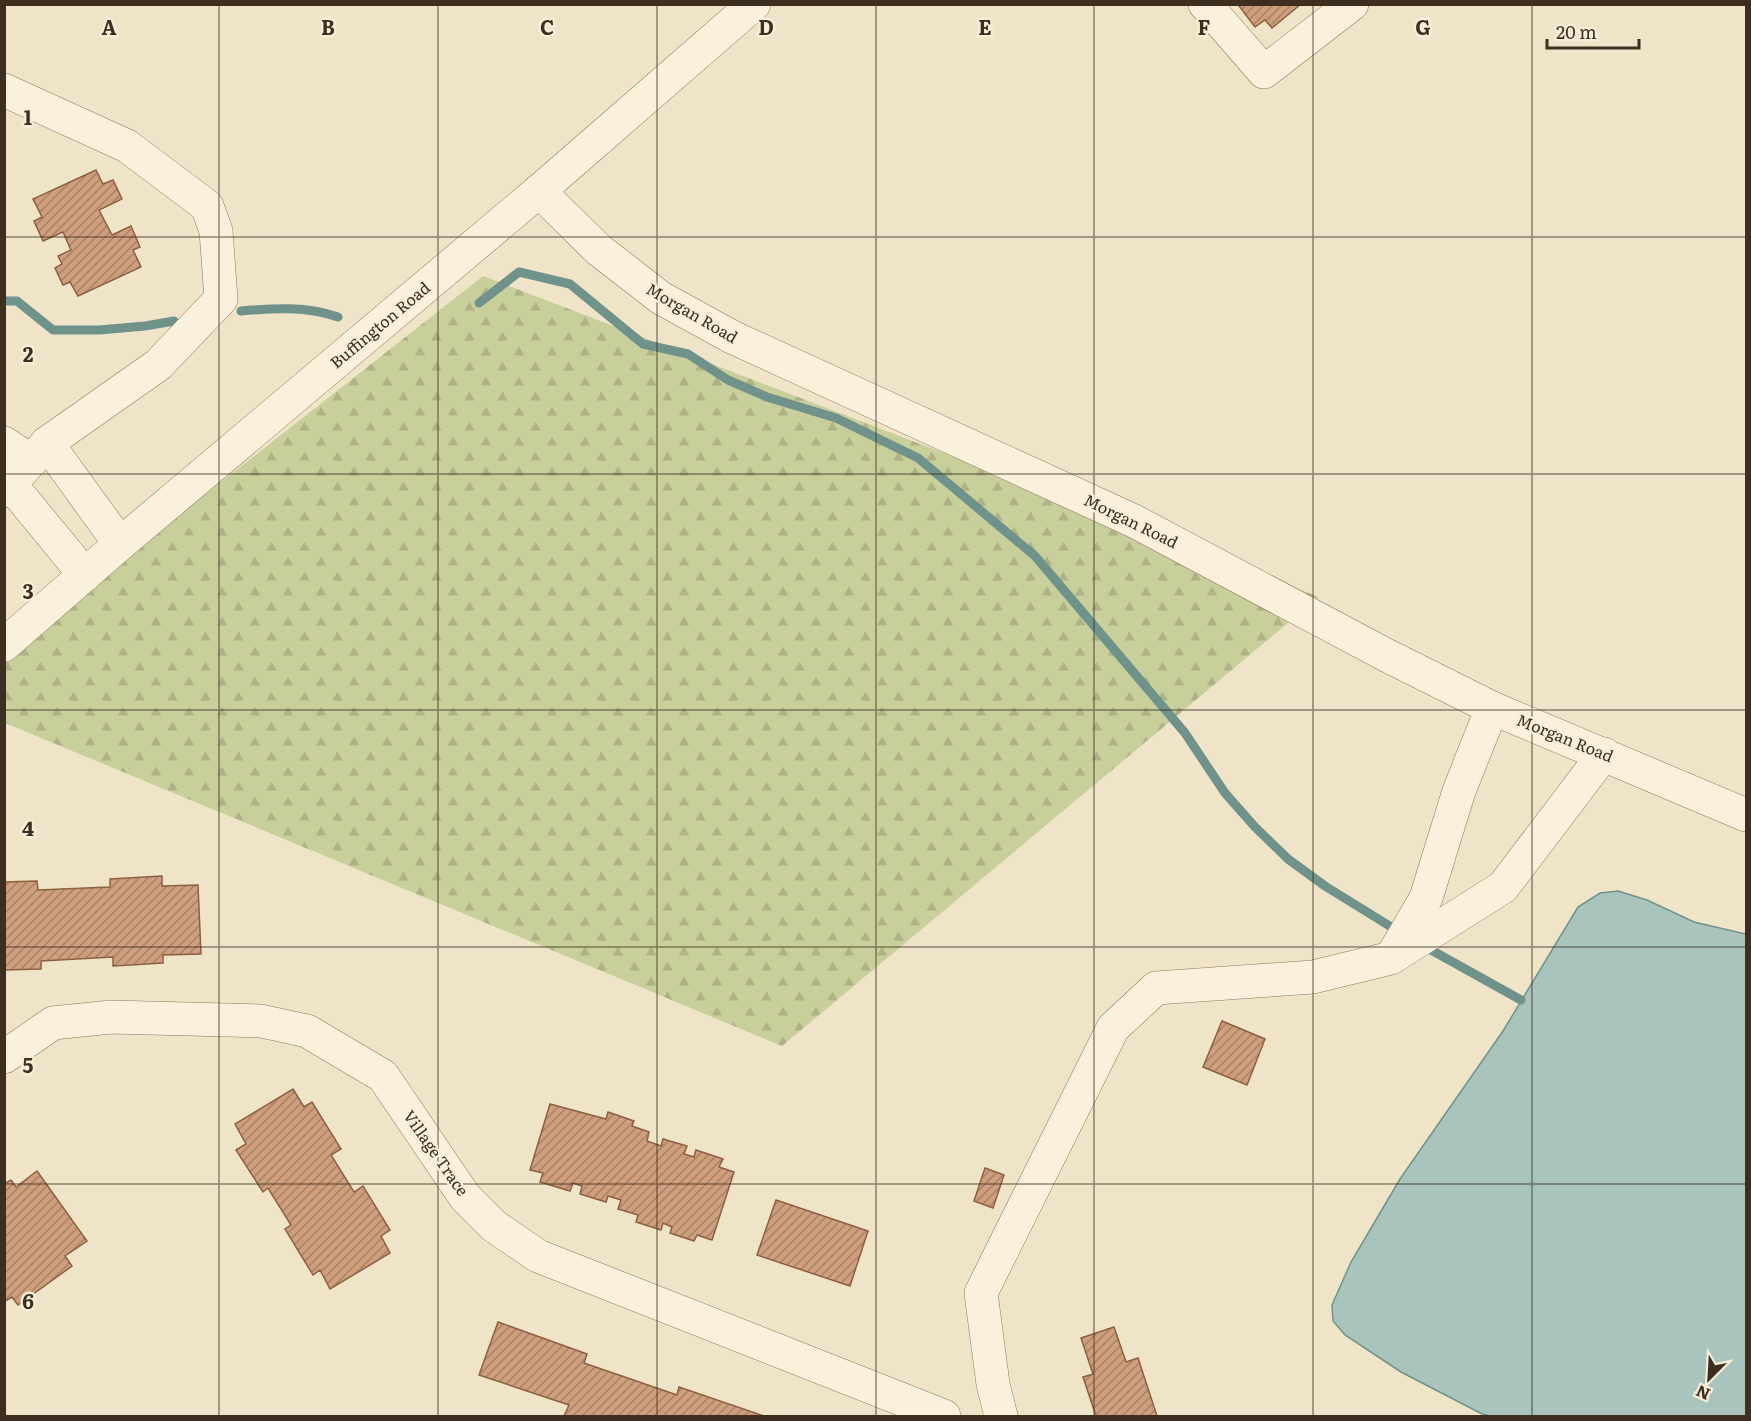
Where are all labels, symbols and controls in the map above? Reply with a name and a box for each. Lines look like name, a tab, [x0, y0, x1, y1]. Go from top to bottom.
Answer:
text: A	[101, 11, 117, 41]
text: B	[321, 11, 335, 41]
text: C	[540, 11, 554, 41]
text: D	[758, 11, 774, 41]
text: E	[978, 11, 992, 41]
text: F	[1198, 11, 1211, 41]
text: G	[1415, 11, 1431, 41]
scale bar	[1547, 12, 1638, 50]
text: 20 m	[1556, 18, 1597, 45]
text: 1	[24, 101, 32, 131]
street label: Buffington Road	[324, 275, 435, 373]
street label: Morgan Road	[642, 276, 743, 348]
text: 2	[23, 338, 34, 368]
street label: Morgan Road	[1080, 487, 1183, 553]
text: 3	[22, 575, 34, 605]
street label: Morgan Road	[1513, 707, 1618, 767]
text: 4	[22, 812, 34, 842]
text: 5	[23, 1049, 34, 1079]
street label: Village Trace	[398, 1105, 475, 1200]
text: 6	[22, 1285, 34, 1315]
north arrow	[1679, 1349, 1739, 1409]
text: N	[1691, 1380, 1714, 1407]

